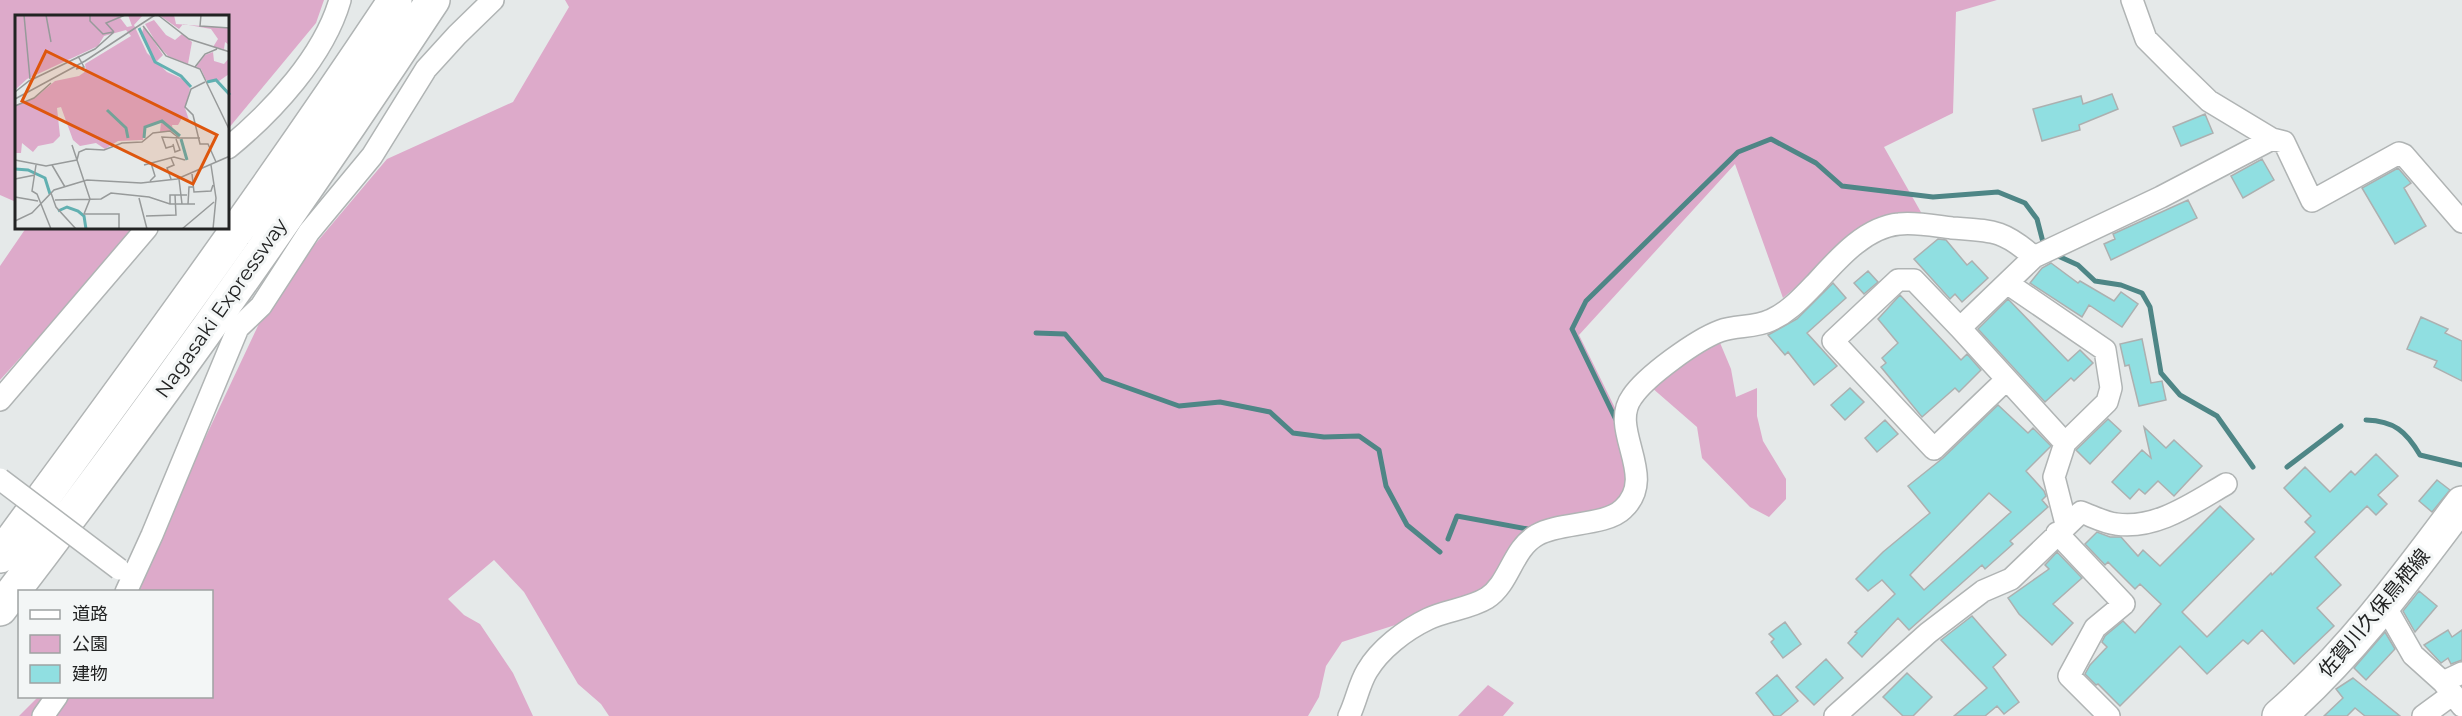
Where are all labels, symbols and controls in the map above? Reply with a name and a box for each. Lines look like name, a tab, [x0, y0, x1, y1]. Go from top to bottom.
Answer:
inset map	[15, 15, 230, 230]
street label: Nagasaki Expressway	[150, 213, 292, 402]
street label: 佐賀川久保鳥栖線	[2313, 544, 2435, 682]
legend	[18, 590, 213, 698]
text: 道路	[72, 603, 108, 625]
text: 公園	[72, 633, 108, 655]
text: 建物	[72, 663, 108, 685]

